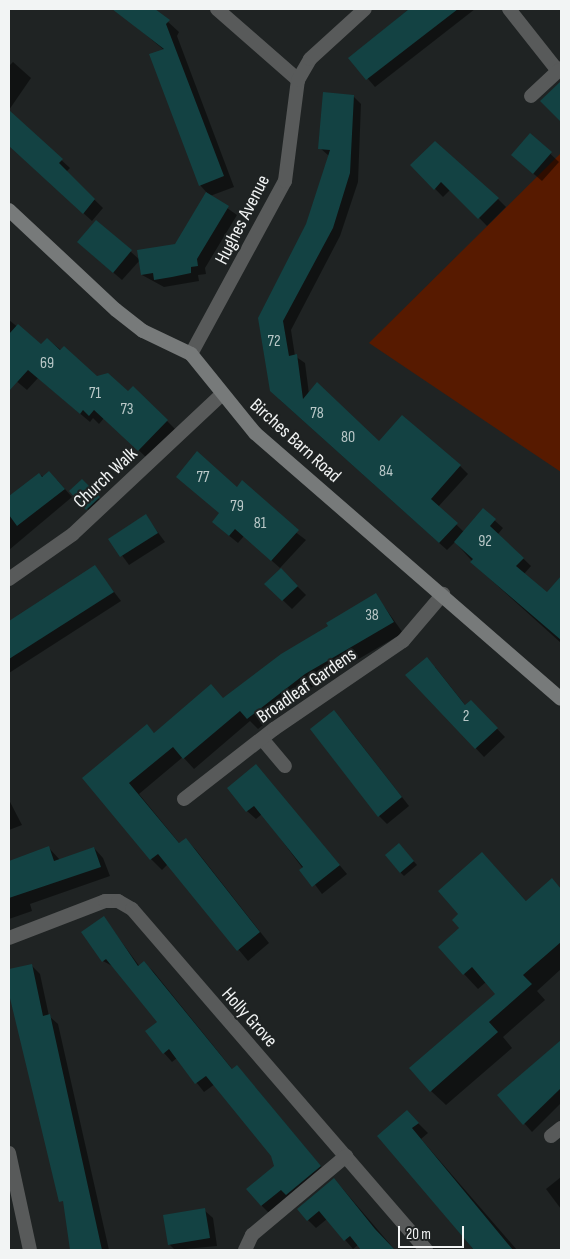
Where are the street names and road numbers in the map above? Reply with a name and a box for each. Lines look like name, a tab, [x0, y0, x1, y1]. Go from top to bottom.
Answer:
street label: Hughes Avenue	[211, 172, 275, 268]
street label: Birches Barn Road	[245, 394, 345, 488]
street label: Church Walk	[69, 443, 143, 513]
street label: Broadleaf Gardens	[253, 643, 361, 729]
street label: Holly Grove	[216, 984, 282, 1052]

